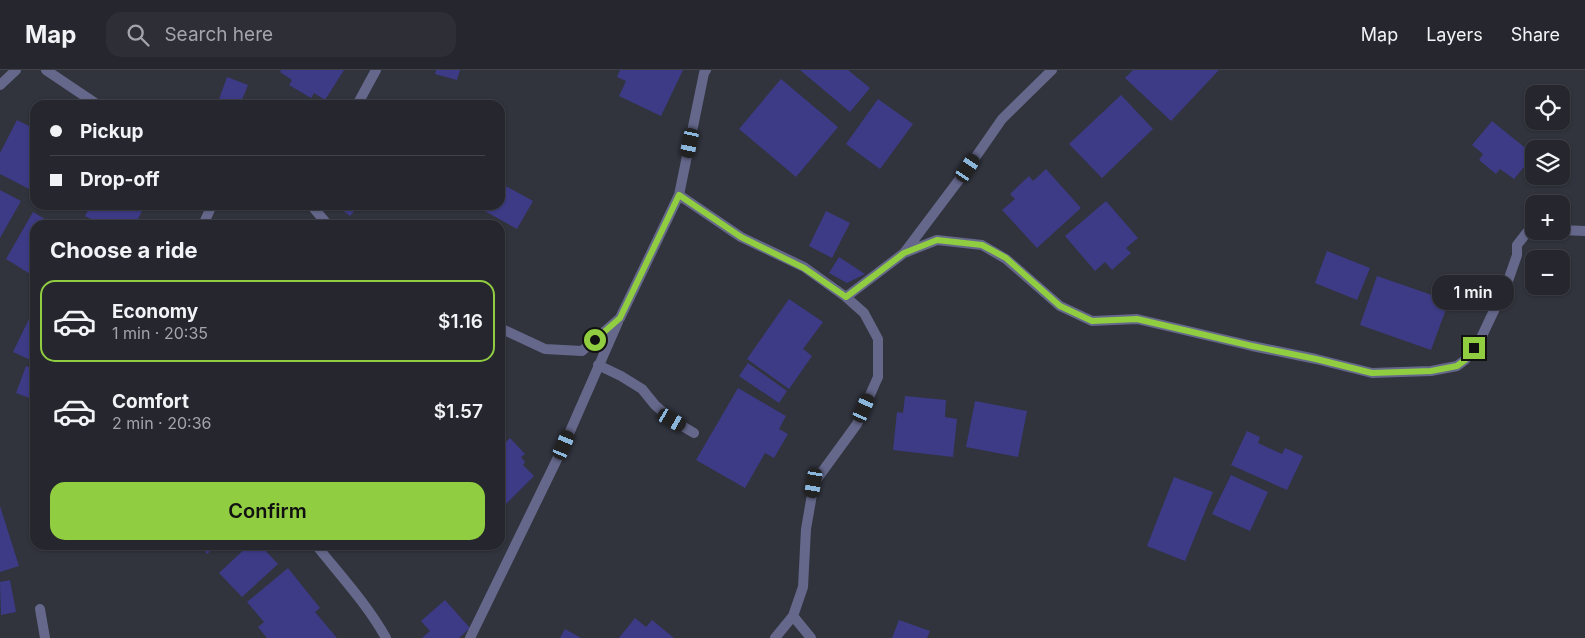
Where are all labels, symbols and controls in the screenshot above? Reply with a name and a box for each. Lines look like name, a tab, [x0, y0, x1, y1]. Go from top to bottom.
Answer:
search box	[106, 12, 456, 57]
text: Map	[25, 20, 76, 49]
icon: search	[124, 21, 152, 49]
text: Search here	[164, 23, 273, 46]
text: Map	[1361, 24, 1398, 45]
text: Layers	[1426, 24, 1483, 45]
text: Share	[1511, 24, 1560, 45]
map controls	[1525, 85, 1570, 295]
button: locate	[1525, 85, 1570, 130]
text: Pickup	[80, 120, 143, 143]
car	[679, 127, 700, 159]
button: layers	[1525, 140, 1570, 185]
car	[953, 151, 982, 185]
text: Drop-off	[80, 168, 160, 191]
button: +	[1525, 195, 1570, 240]
text: Choose a ride	[50, 237, 198, 263]
button: −	[1525, 250, 1570, 295]
callout: 1 min	[1433, 276, 1515, 310]
text: 1 min	[1453, 282, 1493, 302]
icon: car	[52, 299, 97, 344]
text: Economy	[112, 300, 198, 323]
text: $1.16	[438, 310, 483, 333]
text: 1 min · 20:35	[112, 323, 208, 343]
route start	[584, 329, 606, 351]
route end	[1463, 337, 1485, 359]
icon: car	[52, 389, 97, 434]
text: Comfort	[112, 390, 189, 413]
car	[851, 391, 876, 425]
text: $1.57	[434, 400, 483, 423]
car	[655, 406, 688, 434]
text: 2 min · 20:36	[112, 413, 211, 433]
car	[551, 428, 576, 462]
car	[804, 467, 823, 499]
button: Confirm	[50, 482, 485, 540]

